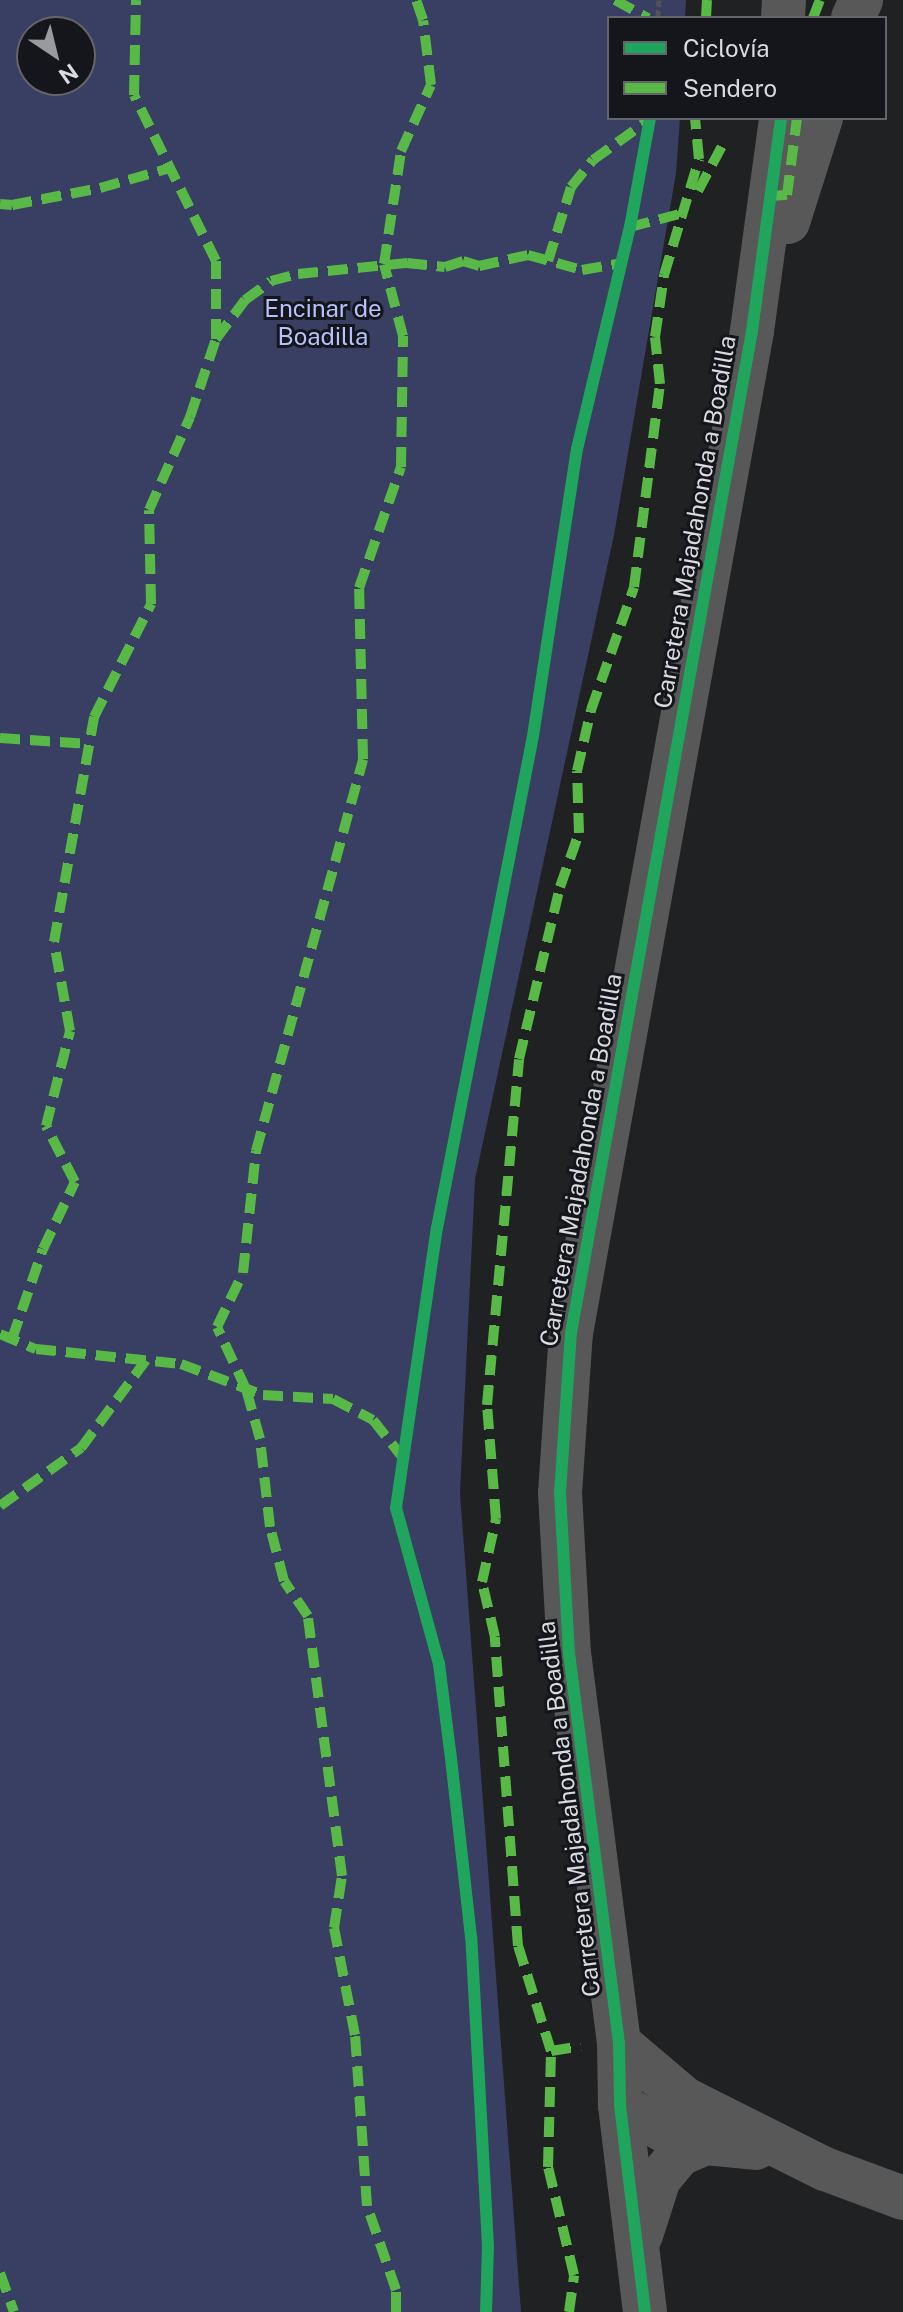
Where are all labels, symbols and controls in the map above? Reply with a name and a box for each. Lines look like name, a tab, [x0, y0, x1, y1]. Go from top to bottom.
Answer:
north arrow	[16, 16, 96, 96]
legend	[607, 16, 887, 120]
text: Ciclovía	[683, 34, 770, 62]
text: N	[54, 58, 83, 90]
text: Sendero	[683, 74, 777, 102]
park label: Encinar de Boadilla	[264, 295, 382, 351]
street label: Carretera Majadahonda a Boadilla	[648, 333, 742, 711]
street label: Carretera Majadahonda a Boadilla	[534, 971, 628, 1349]
street label: Carretera Majadahonda a Boadilla	[532, 1620, 606, 1998]

